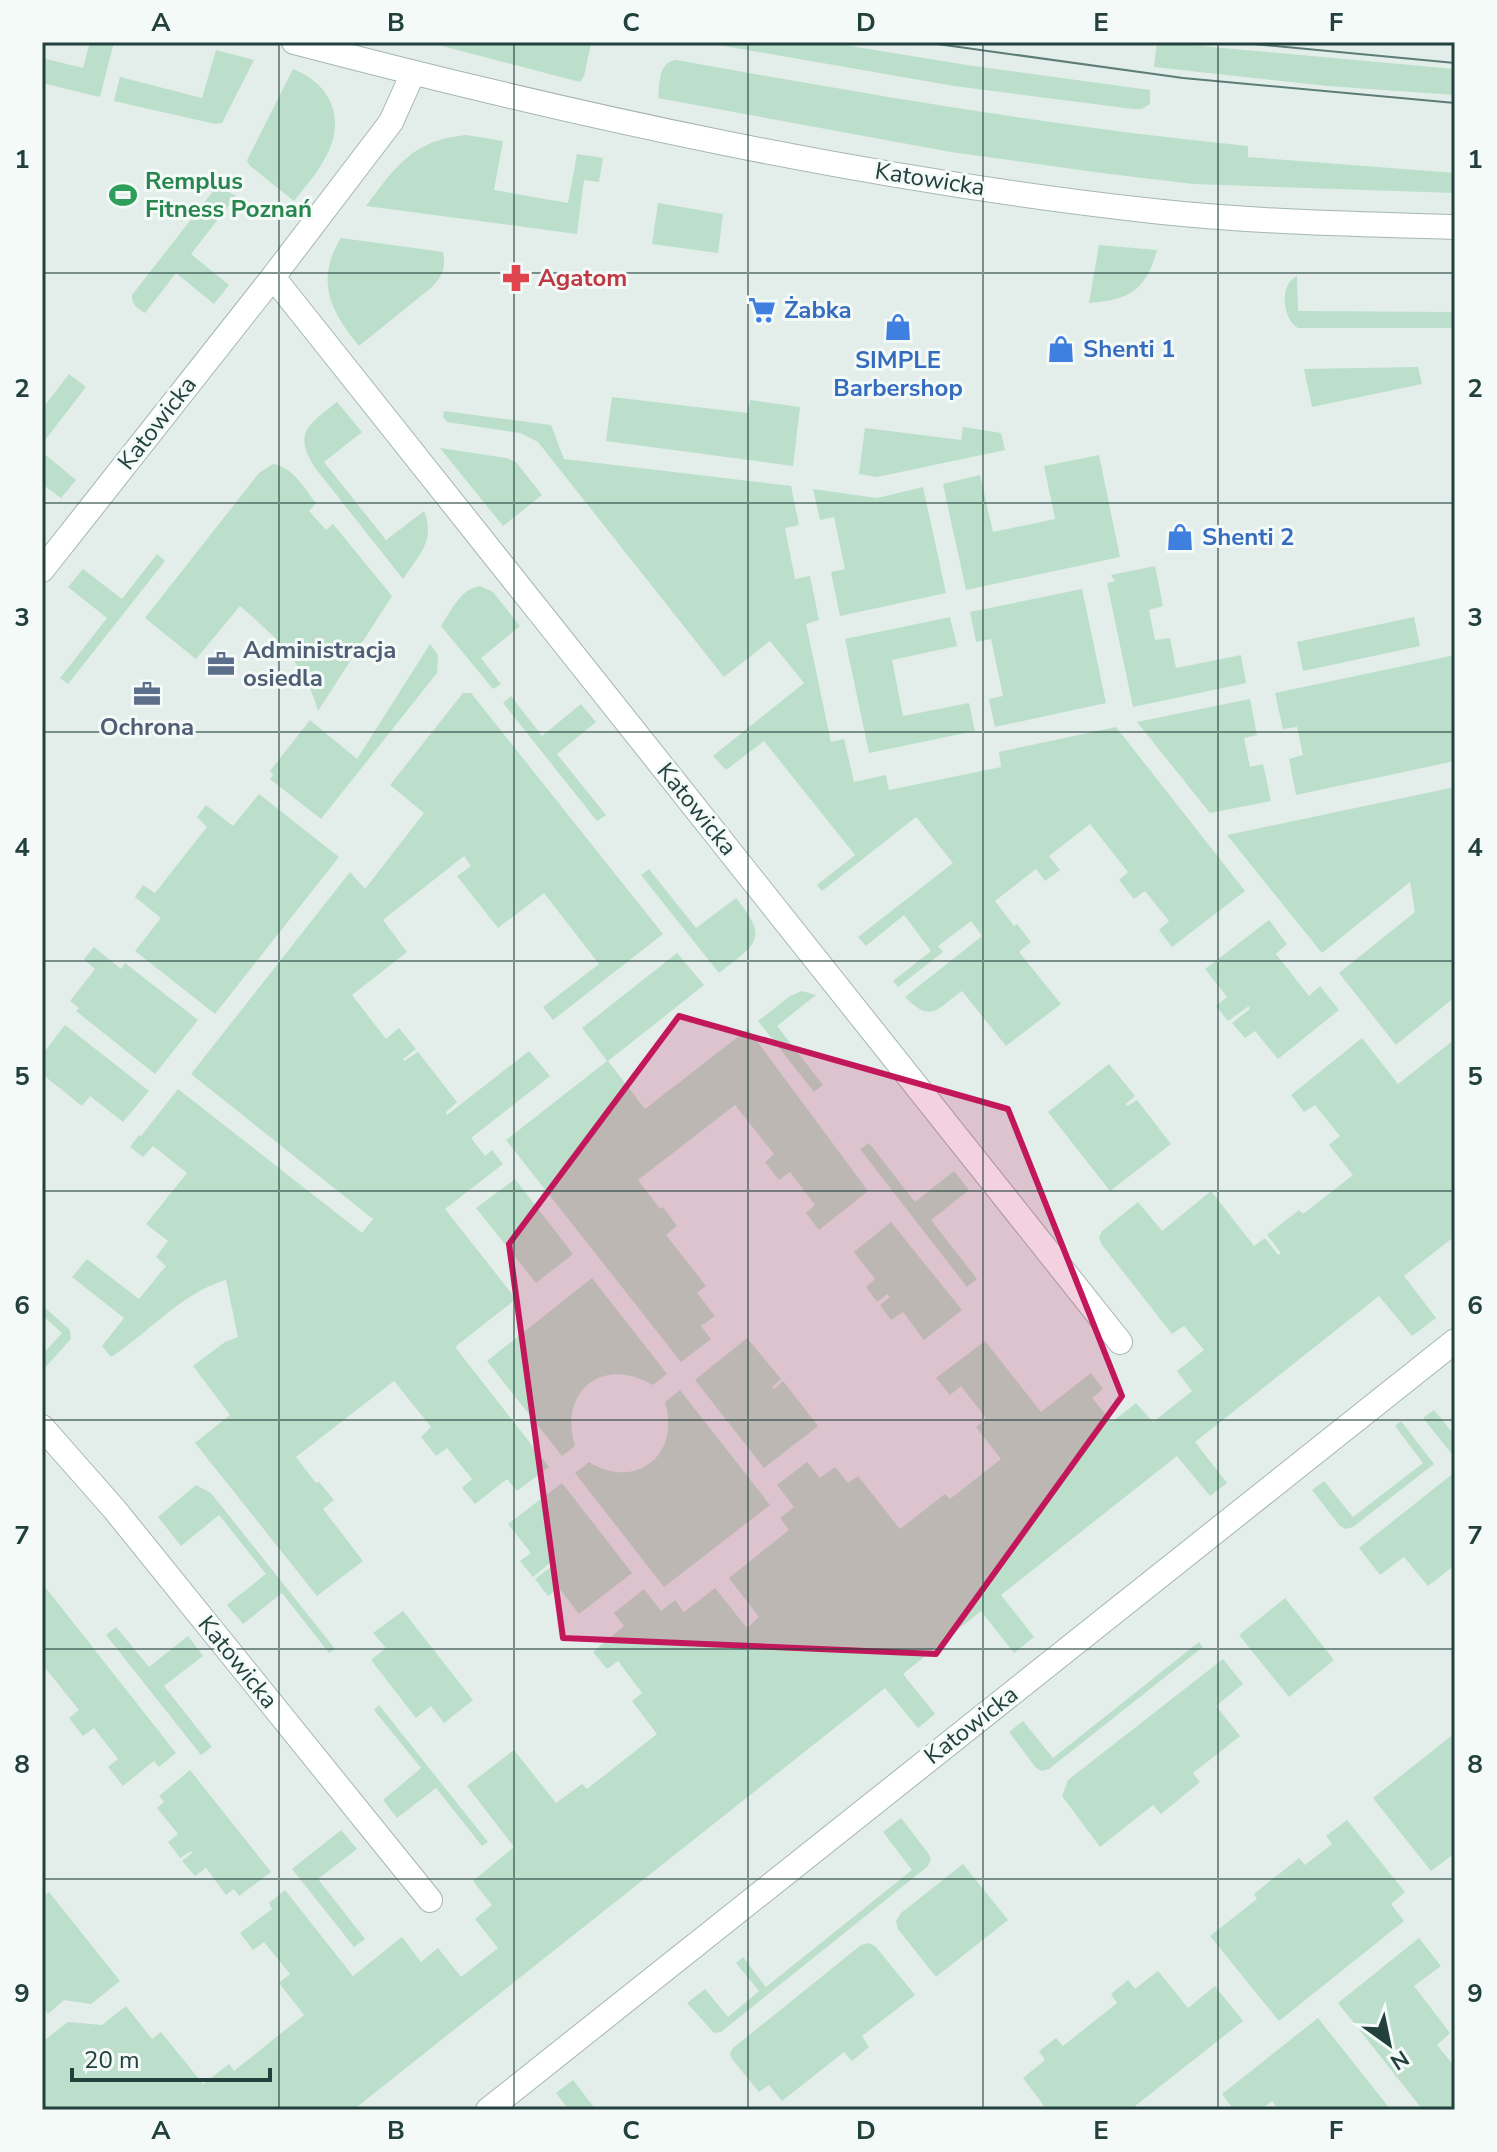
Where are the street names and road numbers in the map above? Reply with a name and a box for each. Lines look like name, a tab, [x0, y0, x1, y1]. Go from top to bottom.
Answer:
street label: Katowicka	[873, 155, 987, 203]
street label: Katowicka	[110, 370, 204, 476]
street label: Katowicka	[650, 756, 744, 862]
street label: Katowicka	[191, 1609, 285, 1715]
street label: Katowicka	[918, 1678, 1024, 1772]

